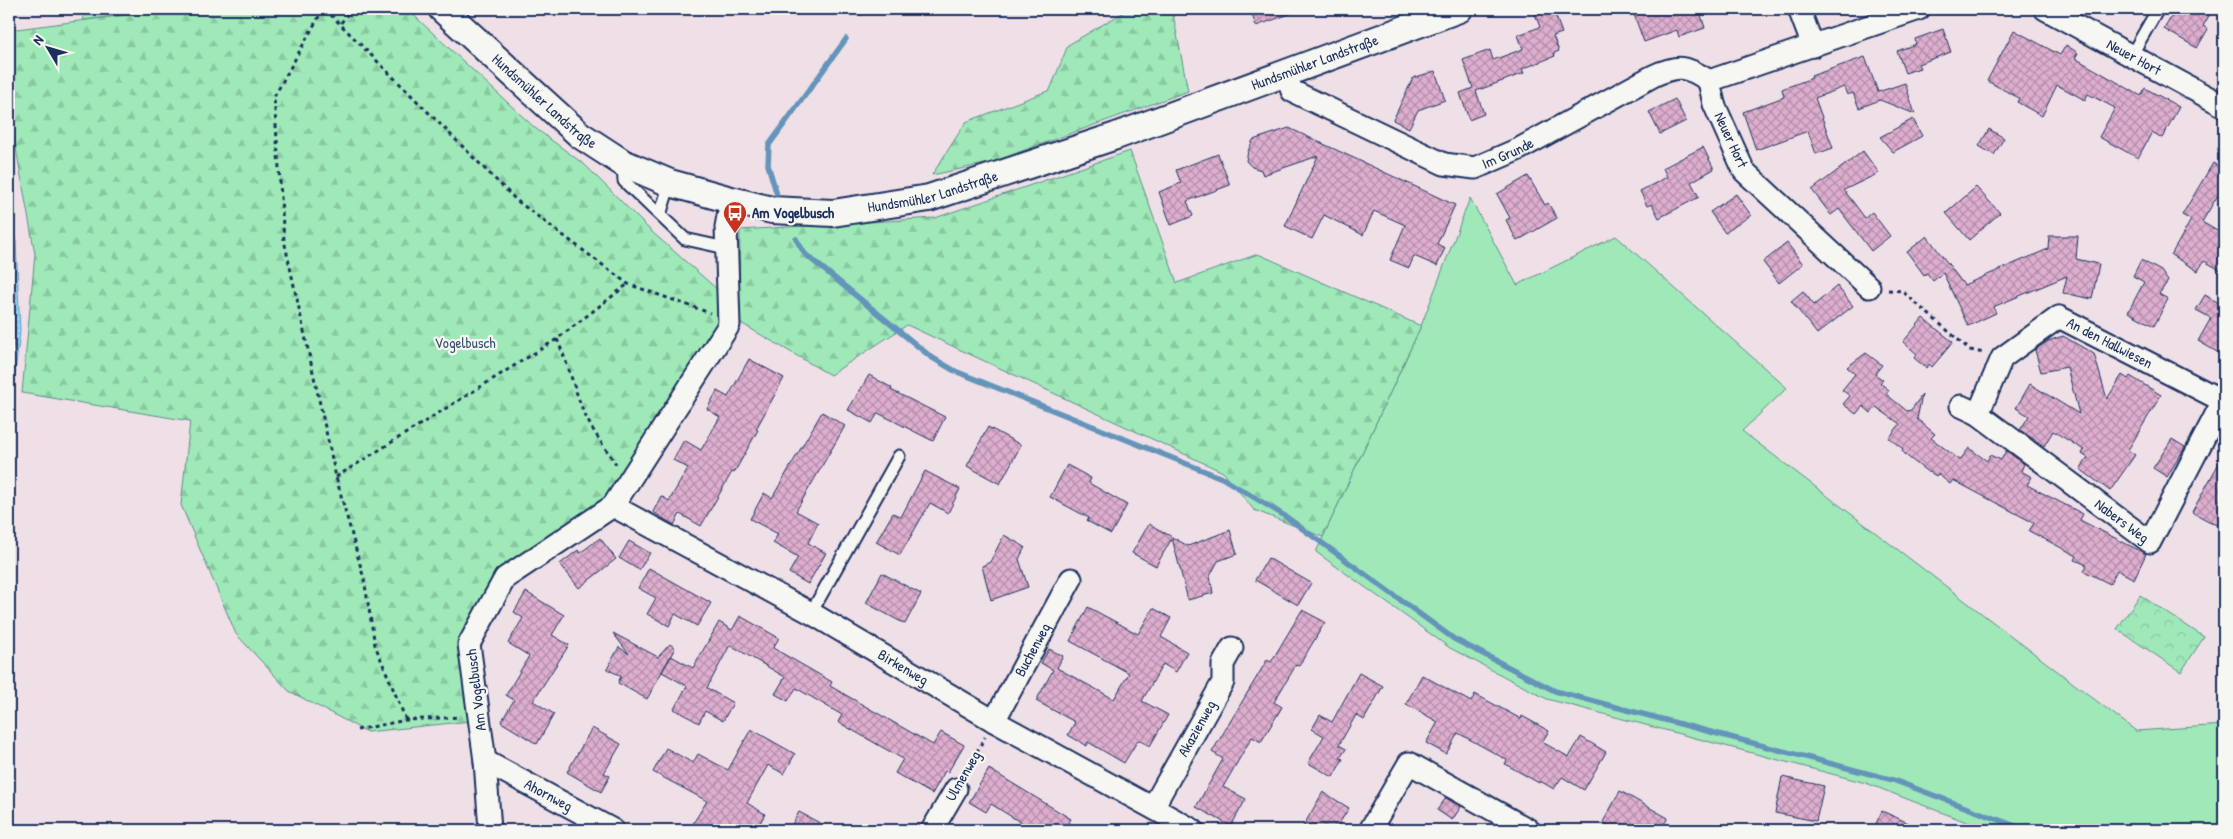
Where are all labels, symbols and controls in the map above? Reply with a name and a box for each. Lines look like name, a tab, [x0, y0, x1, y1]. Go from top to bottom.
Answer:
north arrow	[22, 22, 72, 72]
street label: Hundsmühler Landstraße	[1248, 29, 1381, 95]
text: N	[28, 30, 47, 48]
street label: Neuer Hort	[2103, 33, 2166, 80]
street label: Hundsmühler Landstraße	[488, 49, 601, 153]
street label: Neuer Hort	[1709, 109, 1754, 172]
street label: Im Grunde	[1478, 132, 1537, 174]
street label: Hundsmühler Landstraße	[866, 165, 1000, 217]
bus stop icon: Am Vogelbusch	[722, 200, 748, 234]
place label: Am Vogelbusch	[752, 202, 835, 224]
street label: An den Hallwiesen	[2063, 312, 2157, 373]
park label: Vogelbusch	[434, 332, 496, 353]
street label: Nabers Weg	[2091, 493, 2154, 548]
street label: Buchenweg	[1009, 619, 1055, 680]
street label: Birkenweg	[874, 644, 933, 690]
street label: Am Vogelbusch	[460, 648, 491, 732]
street label: Akazienweg	[1172, 696, 1221, 760]
street label: Ulmenweg	[940, 746, 986, 805]
street label: Ahornweg	[521, 773, 577, 816]

